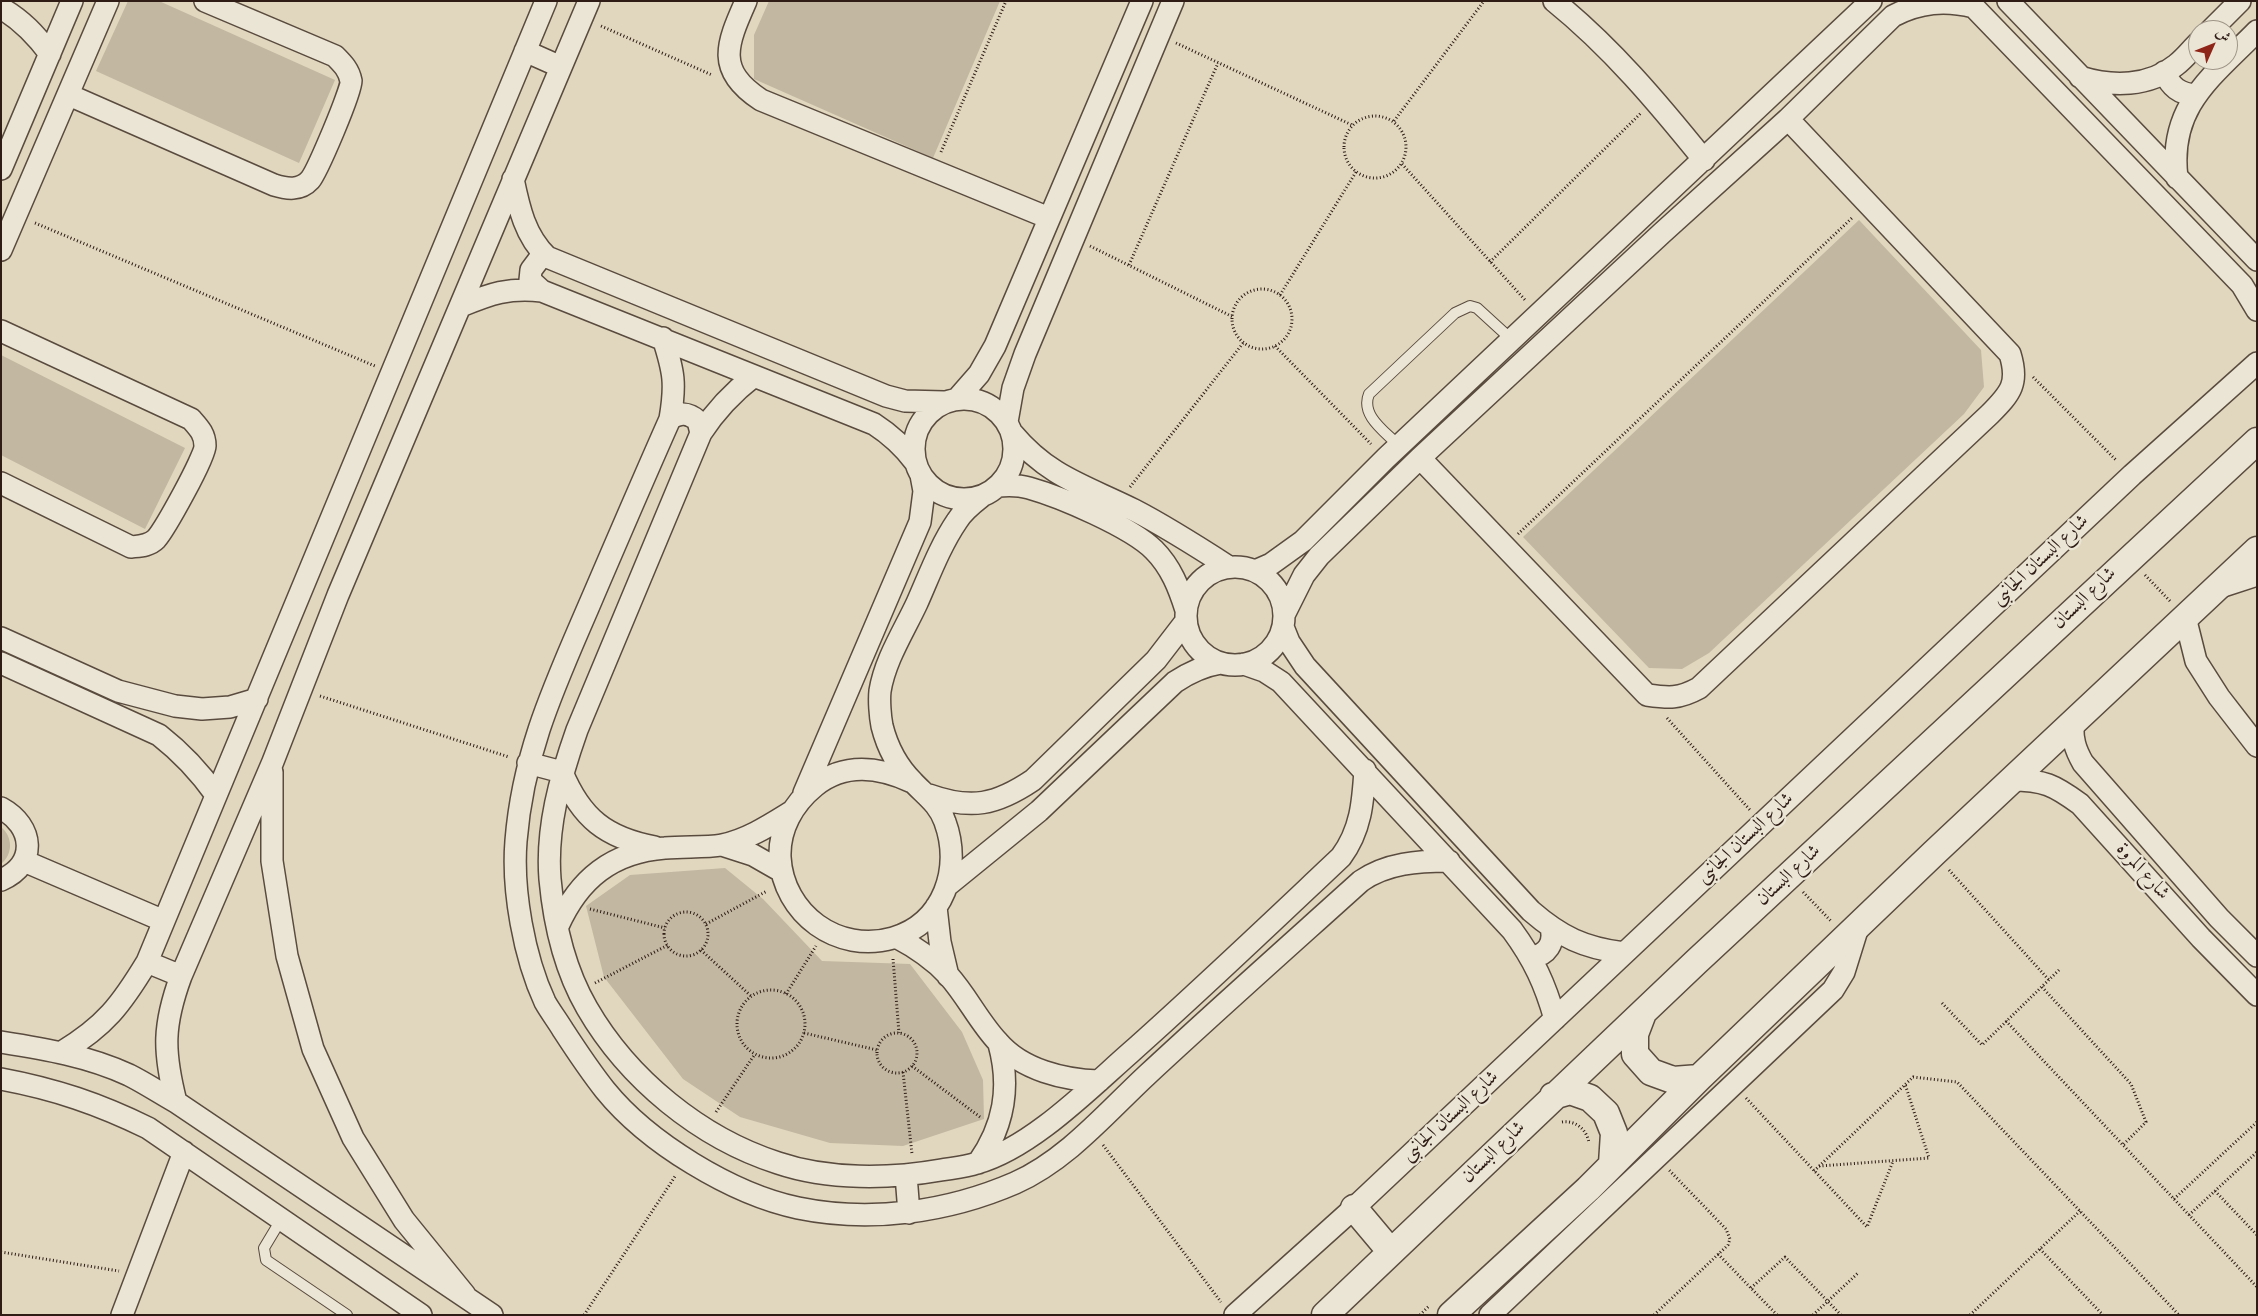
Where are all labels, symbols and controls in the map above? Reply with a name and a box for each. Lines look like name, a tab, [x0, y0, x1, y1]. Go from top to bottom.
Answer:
north arrow	[2188, 20, 2238, 70]
text: ش	[2212, 24, 2234, 47]
street label: شارع البستان الجانبى	[1988, 510, 2094, 612]
street label: شارع البستان	[2048, 563, 2122, 635]
street label: شارع البستان الجانبى	[1693, 788, 1799, 890]
street label: شارع المروة	[2110, 839, 2174, 905]
street label: شارع البستان	[1752, 840, 1826, 912]
street label: شارع البستان الجانبى	[1398, 1066, 1504, 1168]
street label: شارع البستان	[1457, 1117, 1531, 1189]

